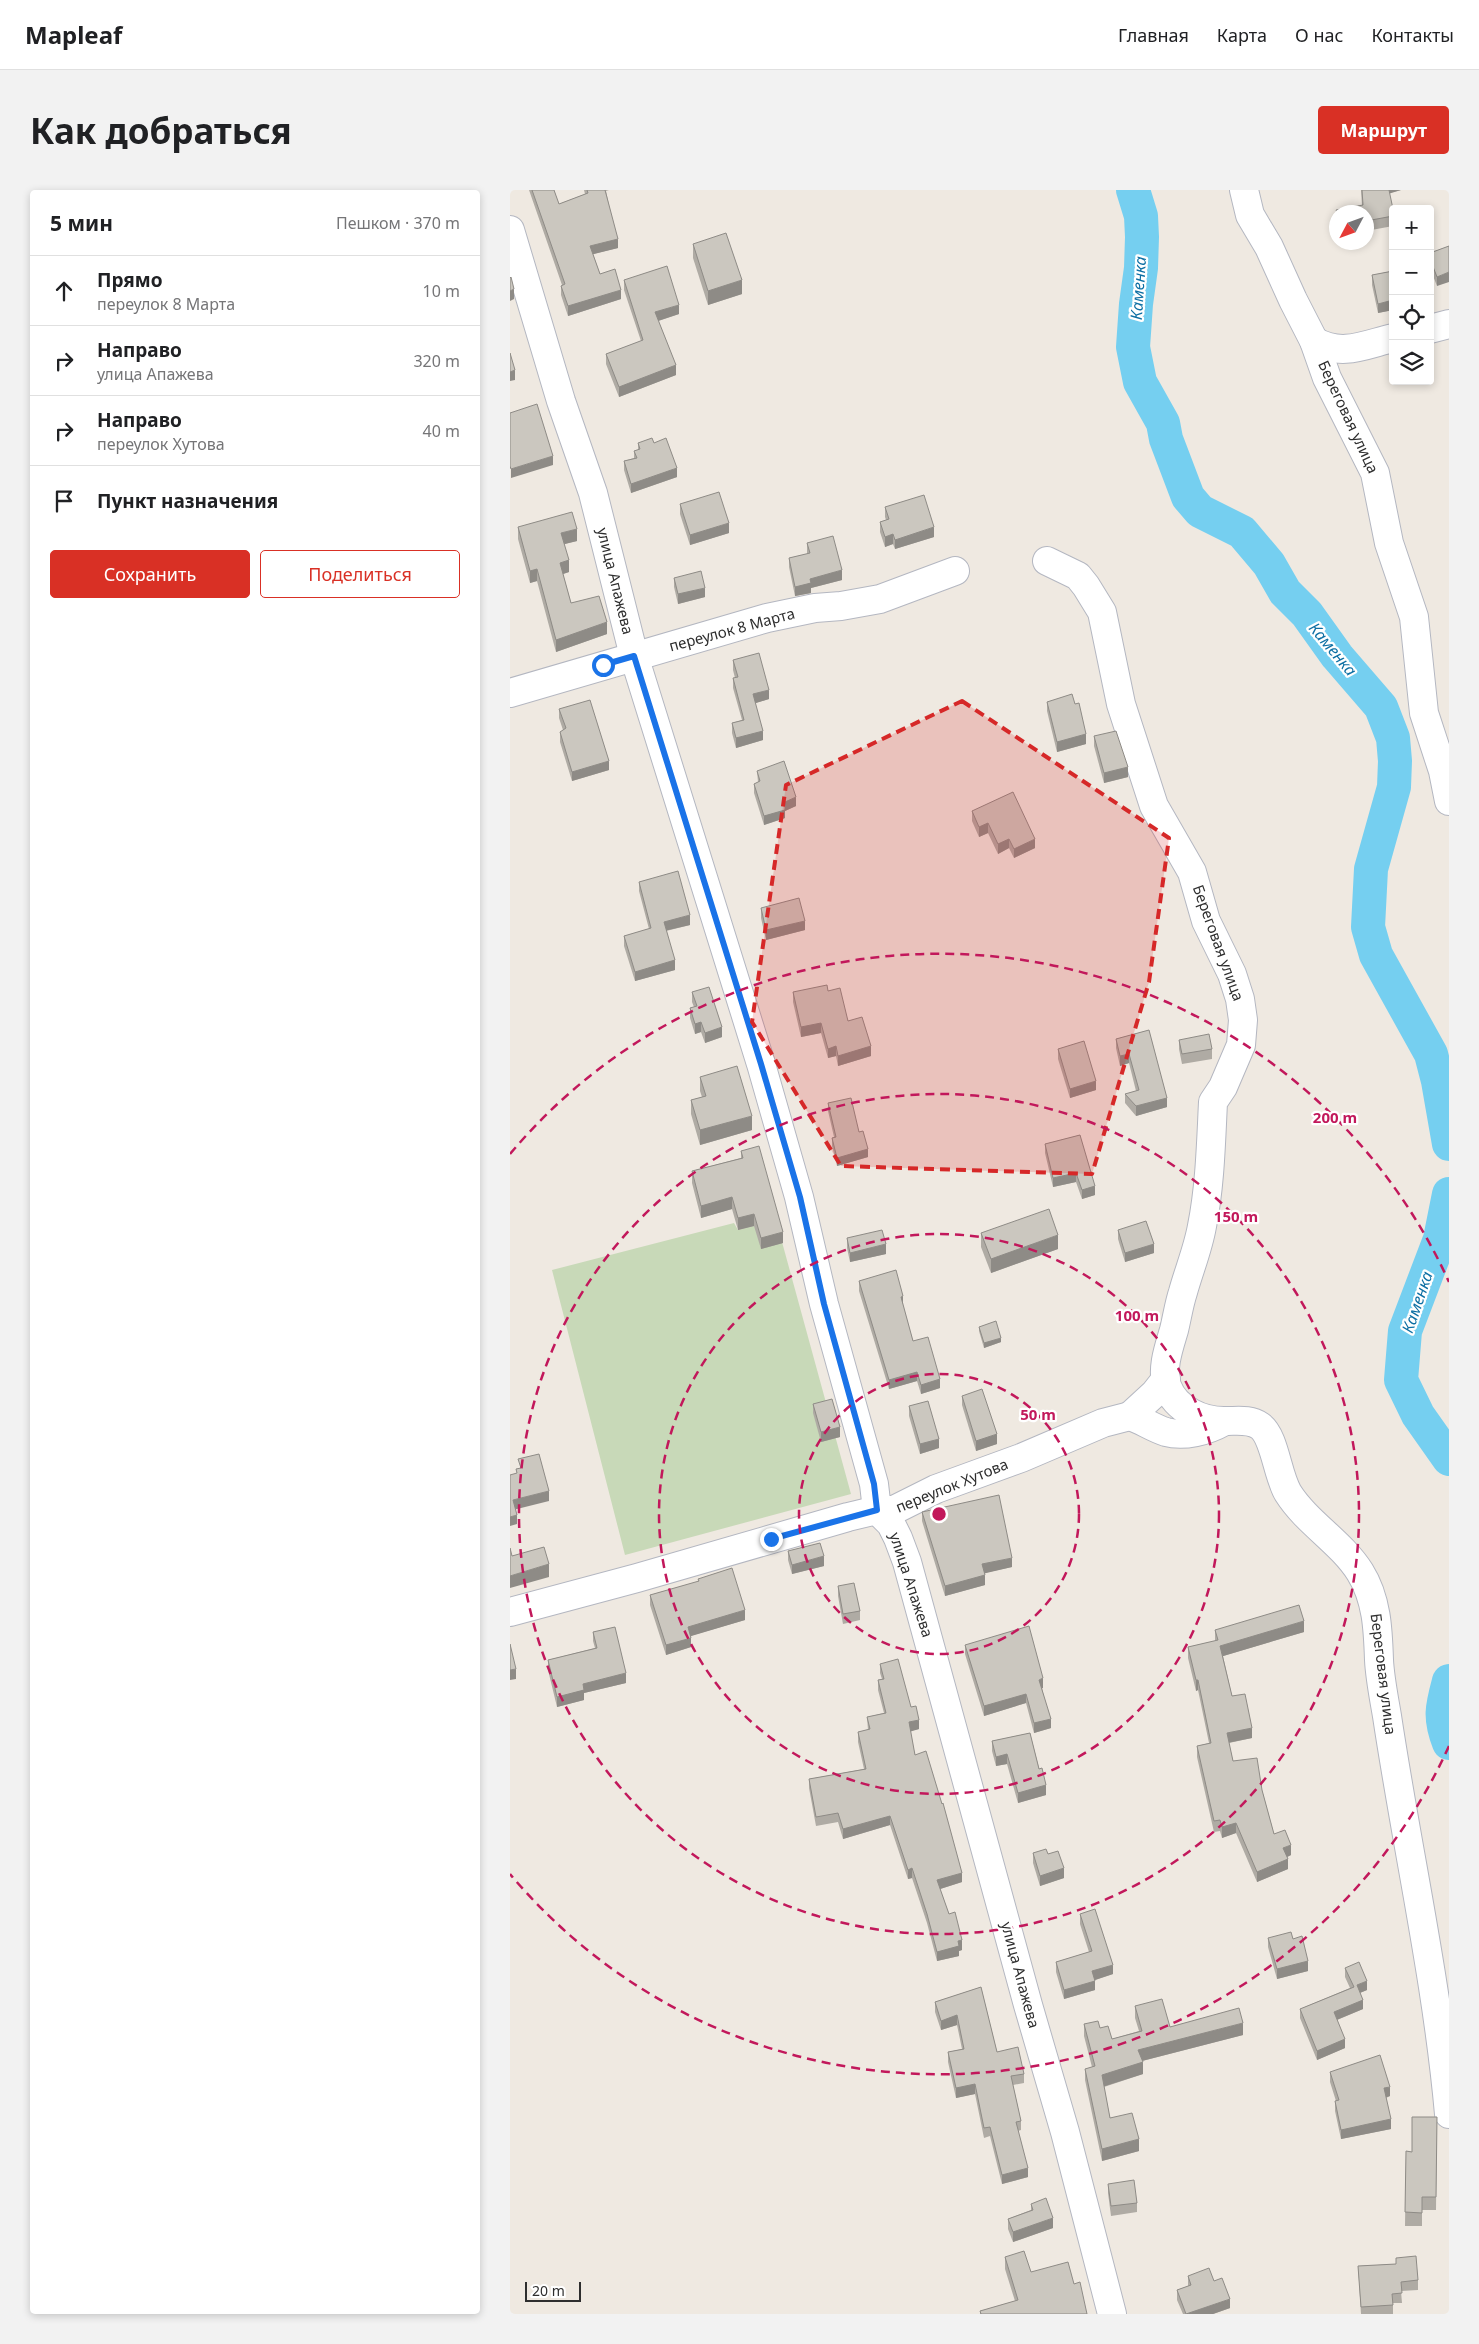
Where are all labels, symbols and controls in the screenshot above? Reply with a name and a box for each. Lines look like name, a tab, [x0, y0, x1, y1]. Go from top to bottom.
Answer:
text: Mapleaf	[25, 18, 122, 51]
text: Главная	[1118, 23, 1189, 47]
text: Карта	[1217, 23, 1267, 47]
text: О нас	[1295, 23, 1343, 47]
text: Контакты	[1371, 23, 1454, 47]
button: Маршрут	[1318, 106, 1449, 154]
text: Как добраться	[30, 107, 292, 154]
north arrow	[1329, 205, 1374, 250]
map controls	[1389, 205, 1434, 385]
button: +	[1389, 205, 1434, 250]
text: 5 мин	[50, 209, 113, 237]
text: Пешком · 370 m	[336, 212, 460, 234]
button: −	[1389, 250, 1434, 295]
water label: Каменка	[1125, 255, 1151, 321]
text: Прямо	[97, 267, 163, 293]
icon: ahead	[50, 277, 78, 305]
text: 10 m	[423, 280, 460, 302]
text: переулок 8 Марта	[97, 293, 235, 315]
button: locate	[1389, 295, 1434, 340]
text: Направо	[97, 337, 182, 363]
button: layers	[1389, 340, 1434, 385]
icon: right	[50, 347, 78, 375]
text: 320 m	[413, 350, 460, 372]
street label: Береговая улица	[1314, 357, 1384, 476]
text: улица Апажева	[97, 363, 214, 385]
text: Направо	[97, 407, 182, 433]
icon: right	[50, 417, 78, 445]
text: 40 m	[423, 420, 460, 442]
text: переулок Хутова	[97, 433, 225, 455]
icon: arrive	[50, 487, 78, 515]
text: Пункт назначения	[97, 488, 278, 514]
street label: улица Апажева	[593, 525, 639, 636]
button: Сохранить	[50, 550, 250, 598]
button: Поделиться	[260, 550, 460, 598]
street label: переулок 8 Марта	[667, 603, 797, 655]
water label: Каменка	[1304, 618, 1362, 680]
route start	[592, 654, 615, 677]
street label: Береговая улица	[1189, 882, 1249, 1003]
text: 200 m	[1313, 1107, 1357, 1127]
text: 150 m	[1214, 1206, 1258, 1226]
water label: Каменка	[1396, 1268, 1438, 1336]
text: 100 m	[1115, 1305, 1159, 1325]
text: 50 m	[1020, 1404, 1056, 1424]
street label: переулок Хутова	[892, 1453, 1011, 1517]
centre of rings	[930, 1505, 948, 1523]
route end	[760, 1528, 783, 1551]
street label: улица Апажева	[886, 1530, 938, 1640]
street label: Береговая улица	[1367, 1612, 1401, 1736]
street label: улица Апажева	[997, 1919, 1045, 2030]
scale bar	[525, 2279, 581, 2302]
text: 20 m	[532, 2281, 565, 2300]

